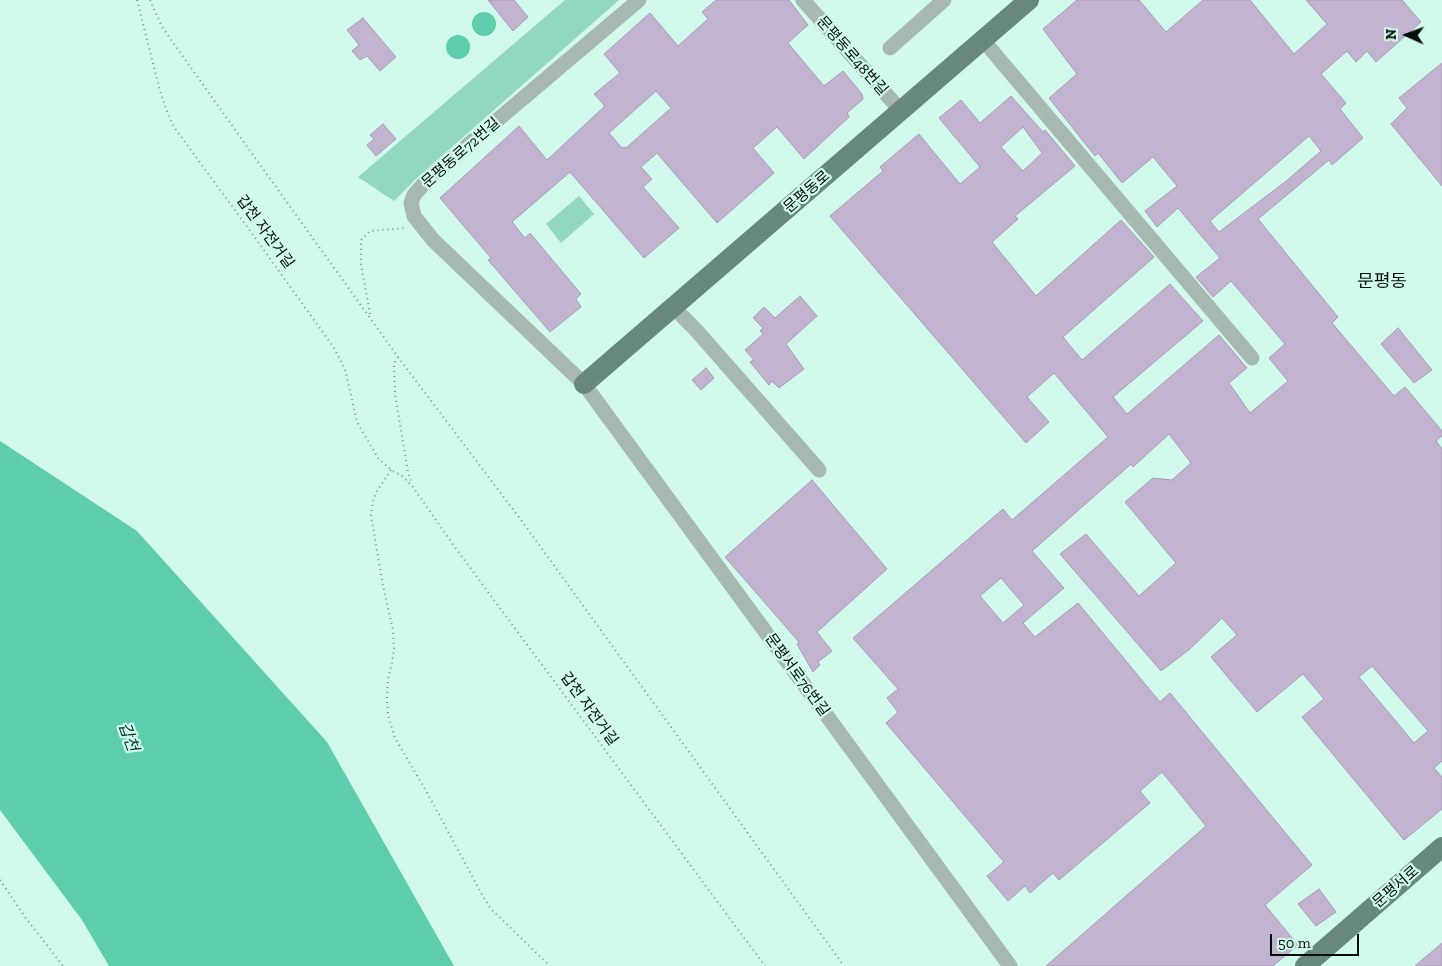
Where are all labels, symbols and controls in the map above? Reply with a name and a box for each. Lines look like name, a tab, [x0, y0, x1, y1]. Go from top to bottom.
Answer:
north arrow	[1382, 10, 1432, 60]
street label: 문평동로48번길	[813, 13, 891, 99]
text: N	[1383, 29, 1400, 40]
street label: 문평동로72번길	[418, 114, 504, 192]
street label: 문평동로	[780, 167, 834, 217]
street label: 갑천 자전거길	[232, 192, 298, 272]
district label: 문평동	[1357, 271, 1407, 293]
street label: 문평서로76번길	[761, 630, 833, 720]
street label: 갑천 자전거길	[556, 669, 622, 749]
water label: 갑천	[114, 720, 142, 754]
street label: 문평서로	[1369, 862, 1423, 912]
scale bar	[1272, 924, 1361, 956]
text: 50 m	[1278, 934, 1311, 952]

